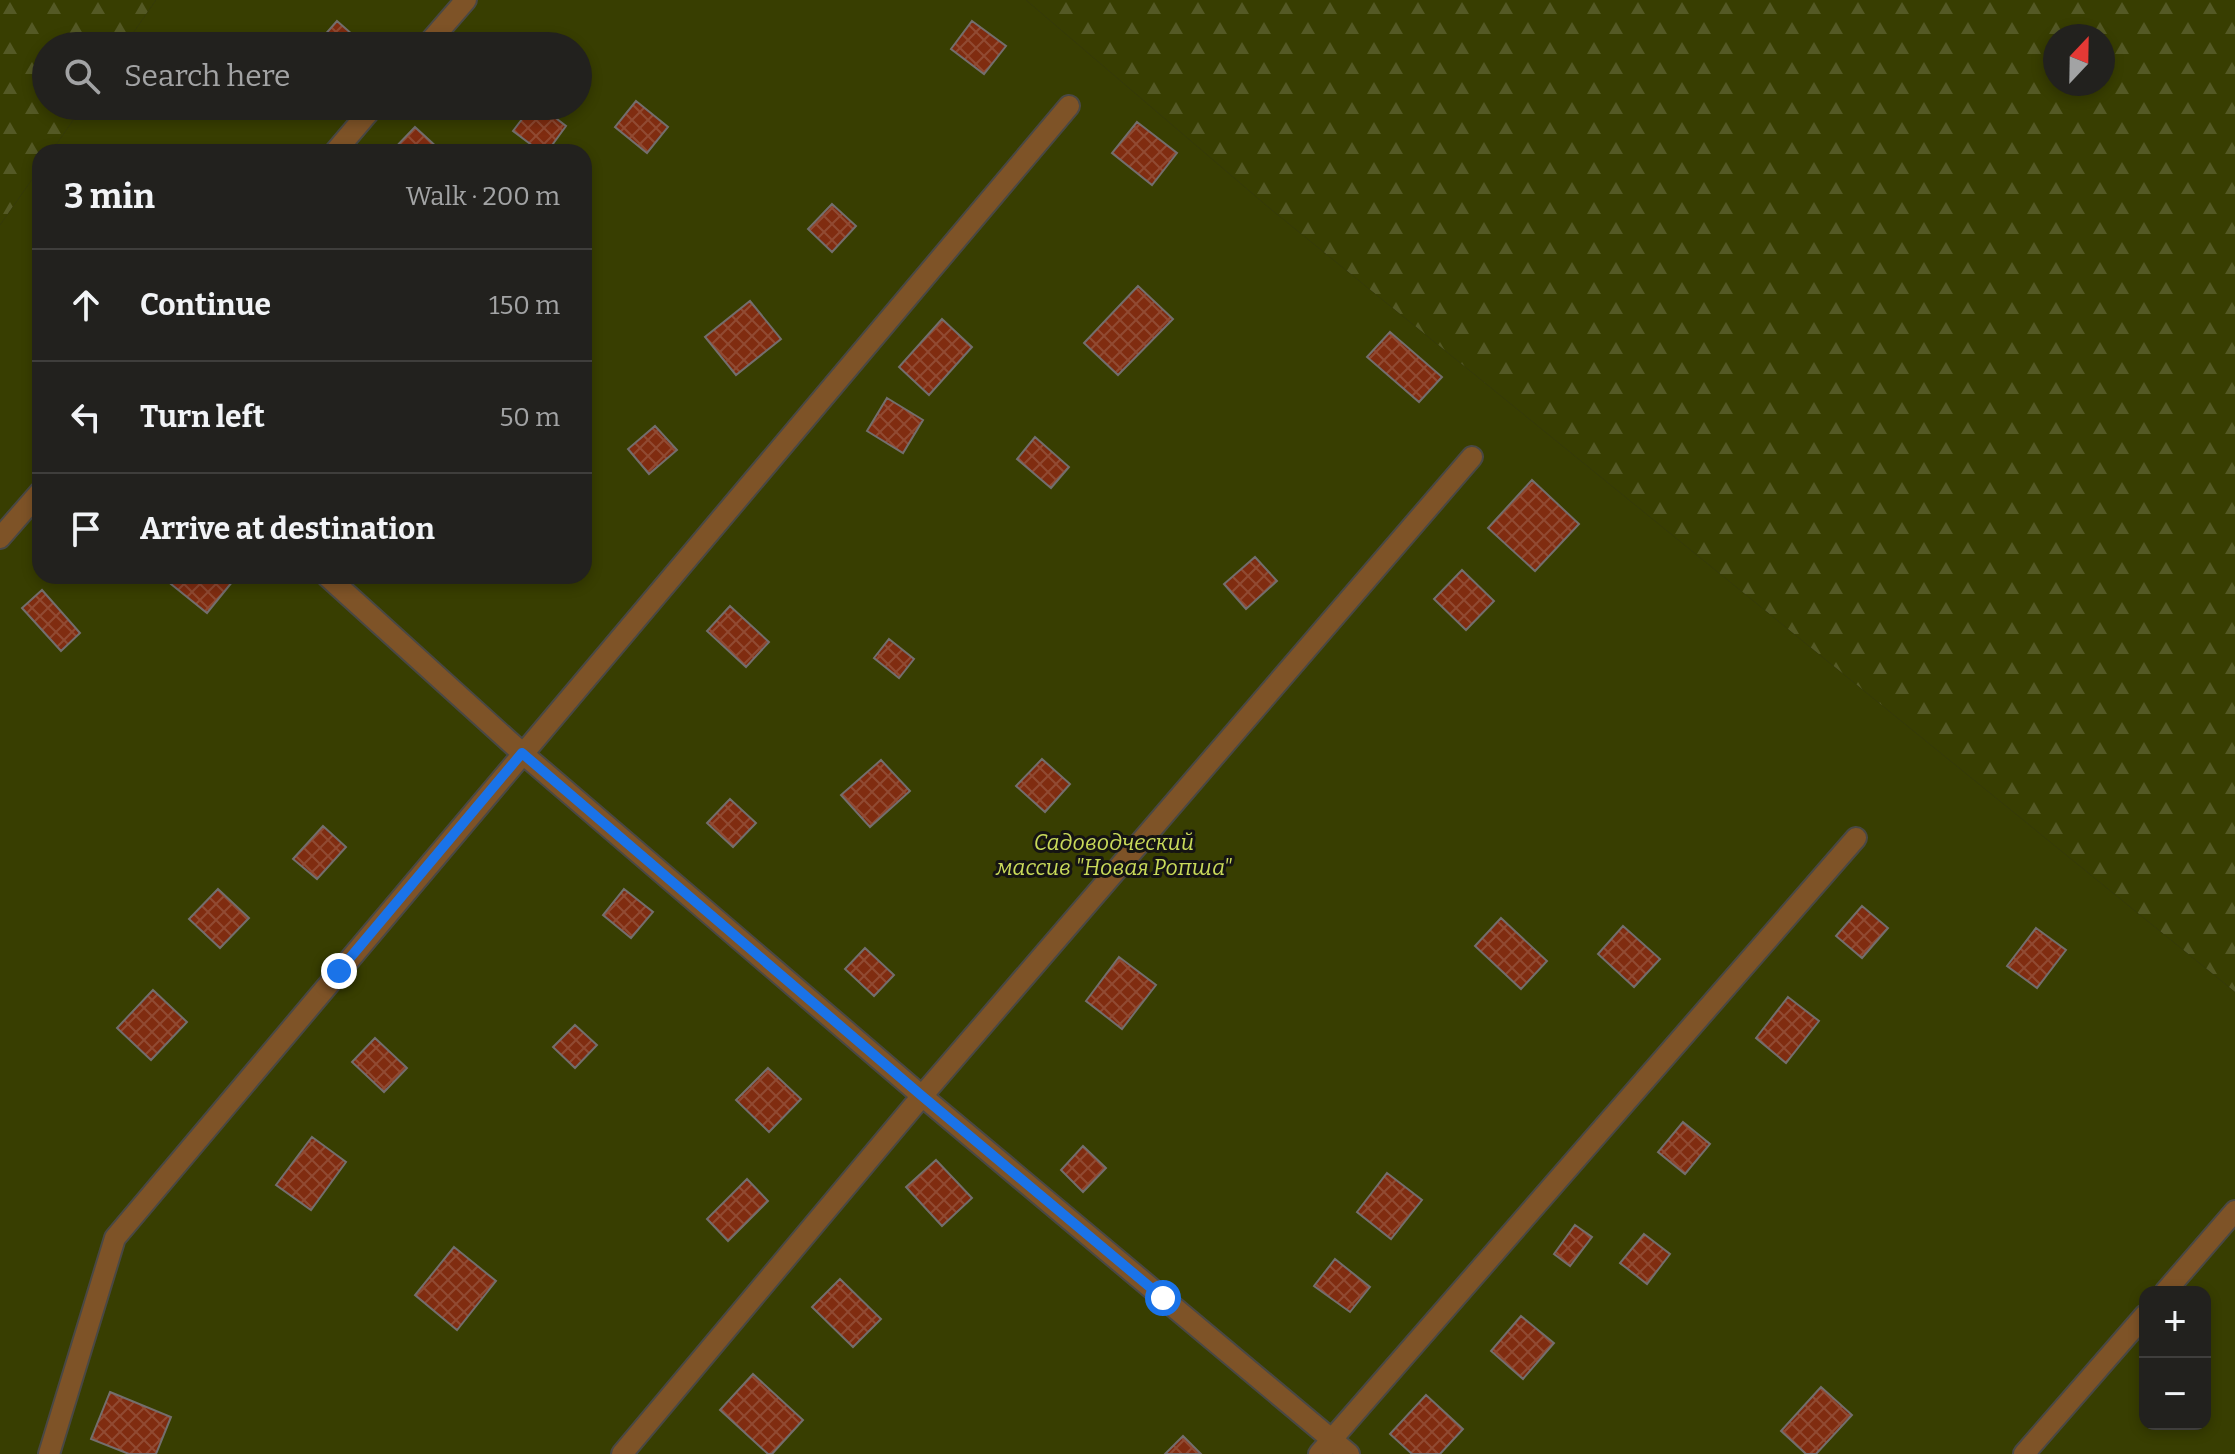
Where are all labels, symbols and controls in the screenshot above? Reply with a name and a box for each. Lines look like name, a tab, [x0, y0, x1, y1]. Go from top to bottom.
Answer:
north arrow	[2043, 24, 2115, 96]
search box	[32, 32, 592, 120]
icon: search	[60, 54, 104, 98]
text: Search here	[124, 58, 291, 94]
text: 3 min	[64, 176, 155, 217]
text: Walk · 200 m	[406, 181, 560, 212]
icon: ahead	[64, 283, 108, 327]
text: Continue	[140, 287, 271, 323]
text: 150 m	[489, 290, 560, 321]
icon: left	[64, 395, 108, 439]
text: Turn left	[140, 399, 265, 435]
text: 50 m	[499, 402, 560, 433]
icon: arrive	[64, 507, 108, 551]
text: Arrive at destination	[140, 511, 435, 547]
park label: Садоводческий массив "Новая Ропша"	[995, 829, 1233, 881]
route end	[321, 953, 357, 989]
route start	[1145, 1280, 1181, 1316]
map controls	[2139, 1286, 2211, 1430]
button: +	[2139, 1286, 2211, 1358]
button: −	[2139, 1358, 2211, 1430]

